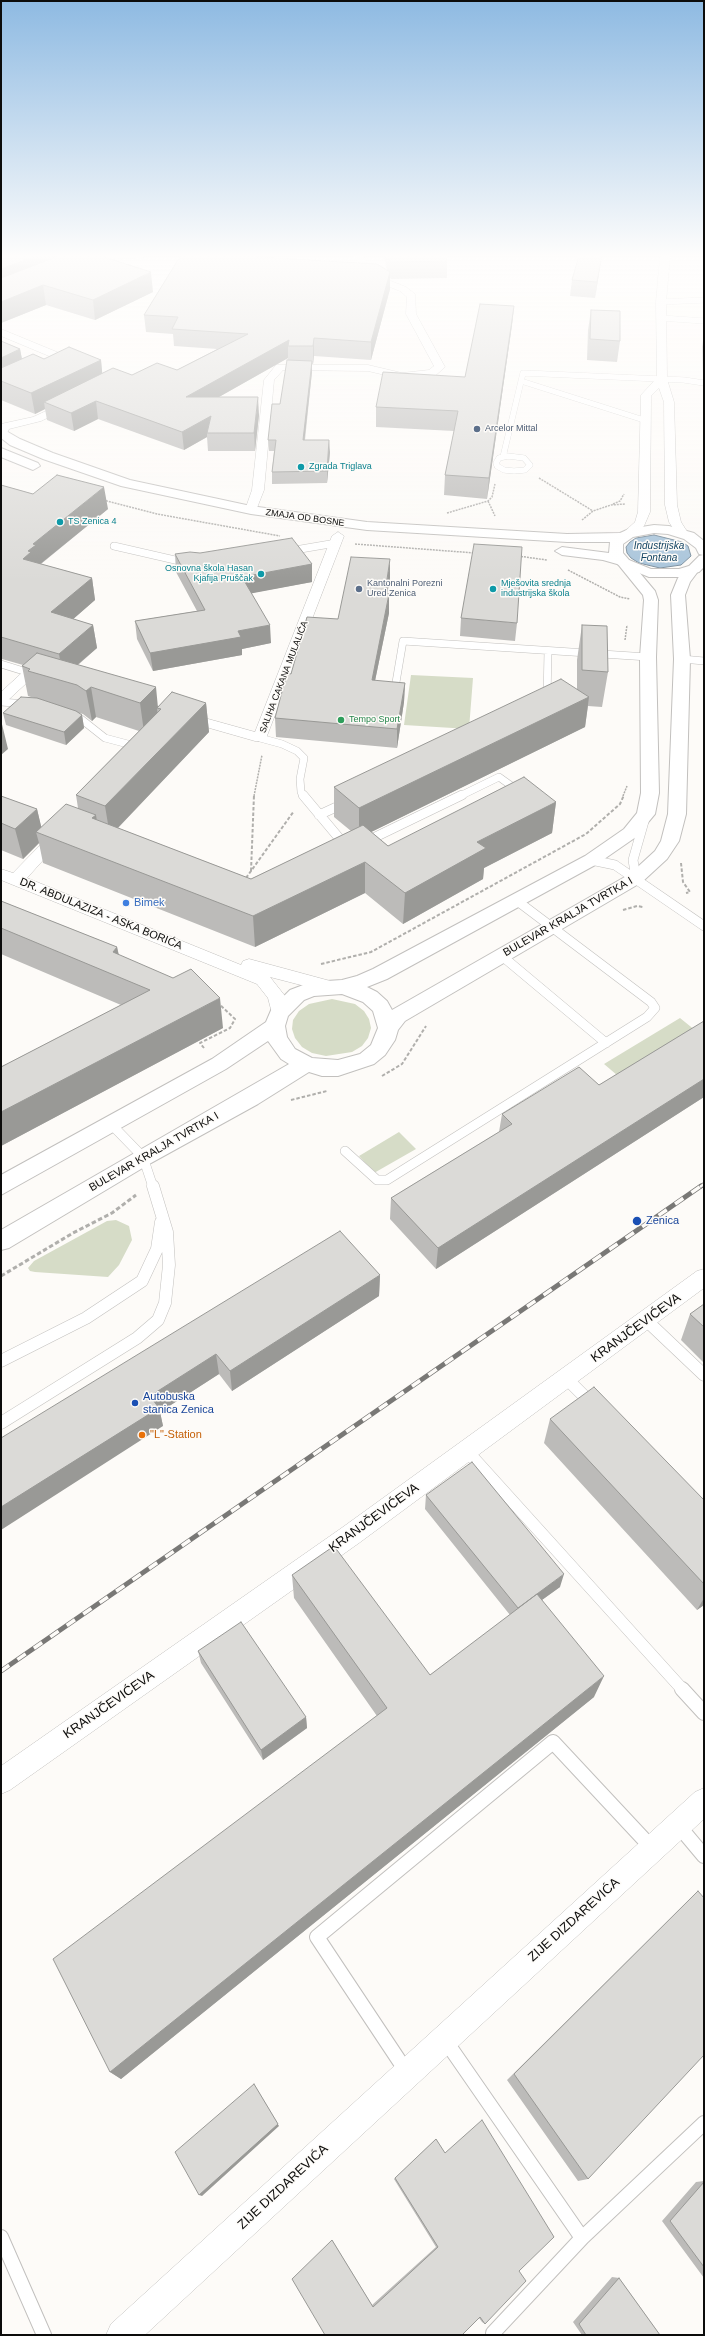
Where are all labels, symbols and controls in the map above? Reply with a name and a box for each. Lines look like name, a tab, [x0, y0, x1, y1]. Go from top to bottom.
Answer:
marker: Arcelor Mittal	[472, 424, 482, 434]
place label: Arcelor Mittal	[485, 424, 538, 434]
marker: Zgrada Triglava	[296, 462, 306, 472]
place label: Zgrada Triglava	[309, 462, 372, 472]
street label: ZMAJA OD BOSNE	[265, 507, 345, 529]
marker: TS Zenica 4	[55, 517, 65, 527]
place label: TS Zenica 4	[68, 517, 117, 527]
water label: Industrijska Fontana	[634, 540, 684, 564]
place label: Osnovna škola Hasan Kjafija Pruščak	[165, 564, 253, 585]
marker: Osnovna škola Hasan Kjafija Pruščak	[256, 569, 266, 579]
place label: Kantonalni Porezni Ured Zenica	[367, 579, 443, 600]
place label: Mješovita srednja industrijska škola	[501, 579, 571, 600]
marker: Kantonalni Porezni Ured Zenica	[354, 584, 364, 594]
marker: Mješovita srednja industrijska škola	[488, 584, 498, 594]
street label: SALIHA CAKANA MULALIĆA	[258, 619, 310, 735]
marker: Tempo Sport	[336, 715, 346, 725]
place label: Tempo Sport	[349, 715, 400, 725]
street label: BULEVAR KRALJA TVRTKA I	[501, 874, 635, 960]
street label: DR. ABDULAZIZA - ASKA BORIĆA	[18, 875, 184, 953]
place label: Bimek	[134, 896, 165, 910]
marker: Bimek	[121, 898, 131, 908]
street label: BULEVAR KRALJA TVRTKA I	[87, 1109, 221, 1195]
place label: Zenica	[646, 1214, 679, 1228]
marker: Zenica	[631, 1215, 643, 1227]
street label: KRANJČEVIĆEVA	[588, 1290, 684, 1366]
place label: Autobuska stanica Zenica	[143, 1390, 214, 1416]
marker: Autobuska stanica Zenica	[130, 1398, 140, 1408]
place label: "L"-Station	[150, 1428, 202, 1442]
marker: "L"-Station	[137, 1430, 147, 1440]
street label: KRANJČEVIĆEVA	[326, 1480, 422, 1556]
street label: KRANJČEVIĆEVA	[61, 1668, 157, 1742]
street label: ZIJE DIZDAREVIĆA	[525, 1875, 623, 1965]
street label: ZIJE DIZDAREVIĆA	[235, 2141, 331, 2233]

